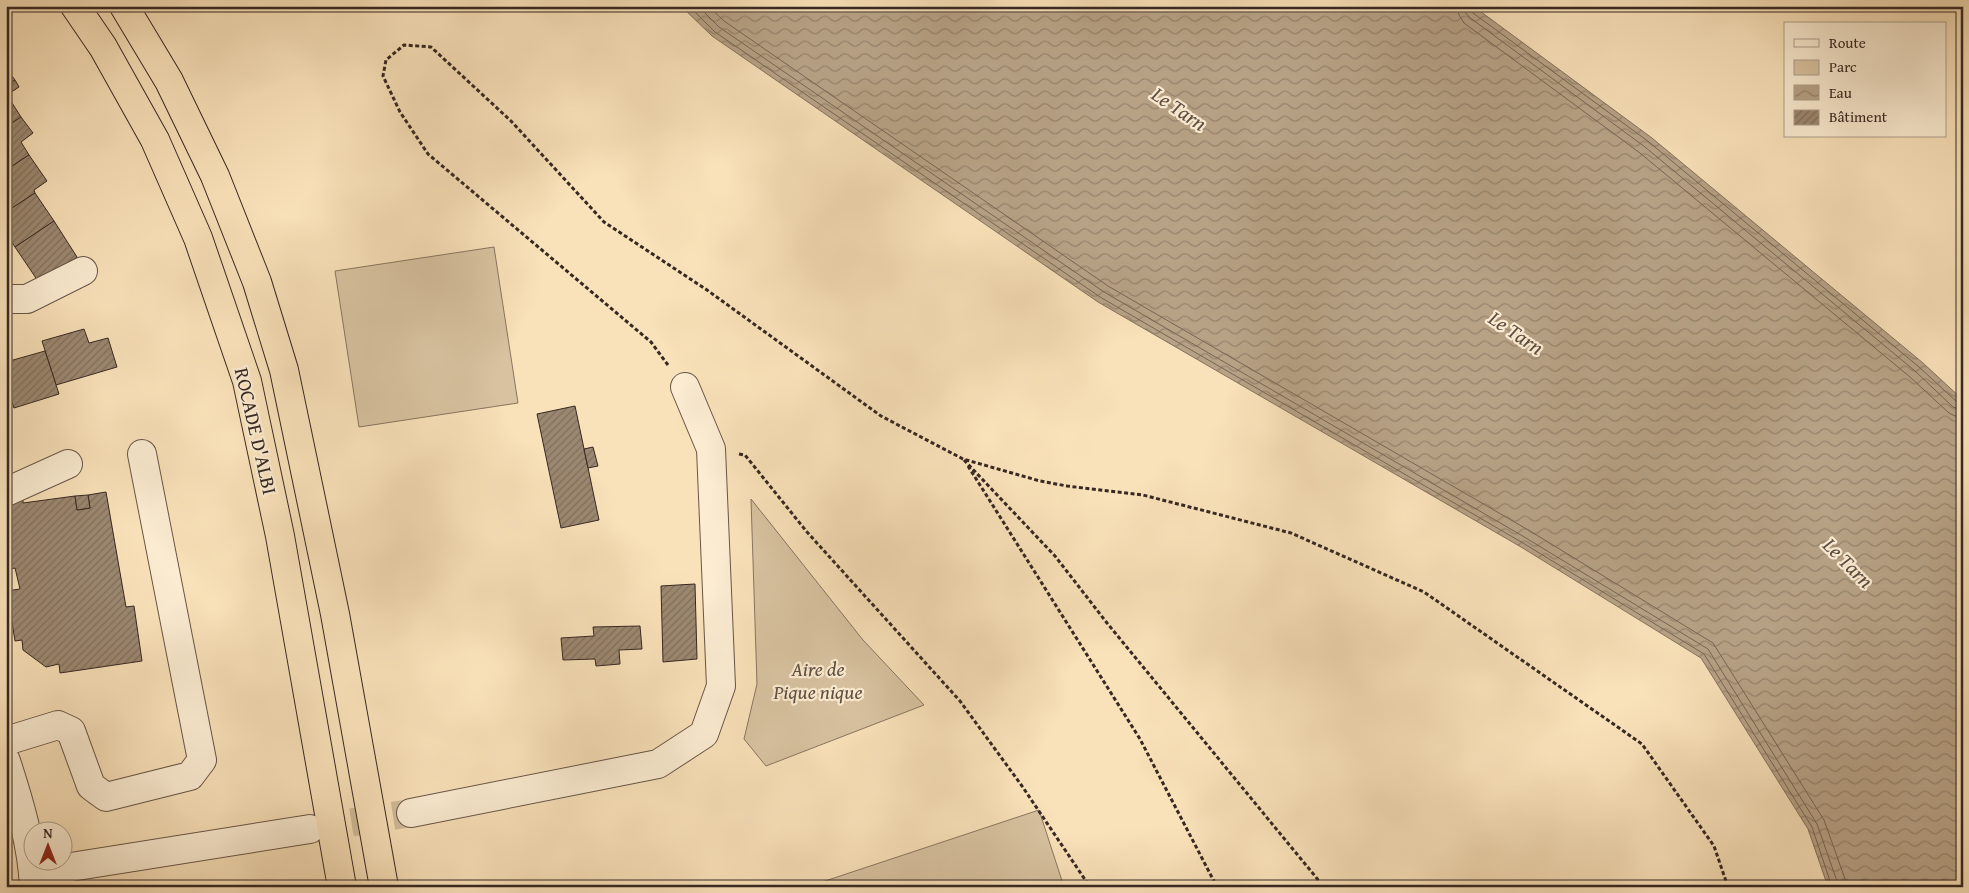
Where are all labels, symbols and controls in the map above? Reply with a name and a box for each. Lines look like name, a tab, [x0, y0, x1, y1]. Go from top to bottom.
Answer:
legend	[1784, 22, 1946, 138]
text: Route	[1829, 32, 1866, 53]
text: Parc	[1829, 56, 1857, 77]
water label: Le Tarn	[1145, 78, 1213, 139]
text: Eau	[1829, 82, 1853, 103]
text: Bâtiment	[1829, 106, 1888, 127]
water label: Le Tarn	[1482, 302, 1550, 363]
street label: ROCADE D'ALBI	[228, 365, 285, 497]
water label: Le Tarn	[1815, 529, 1881, 595]
park label: Aire de Pique nique	[773, 654, 862, 706]
north arrow	[22, 820, 72, 870]
text: N	[43, 823, 53, 843]

